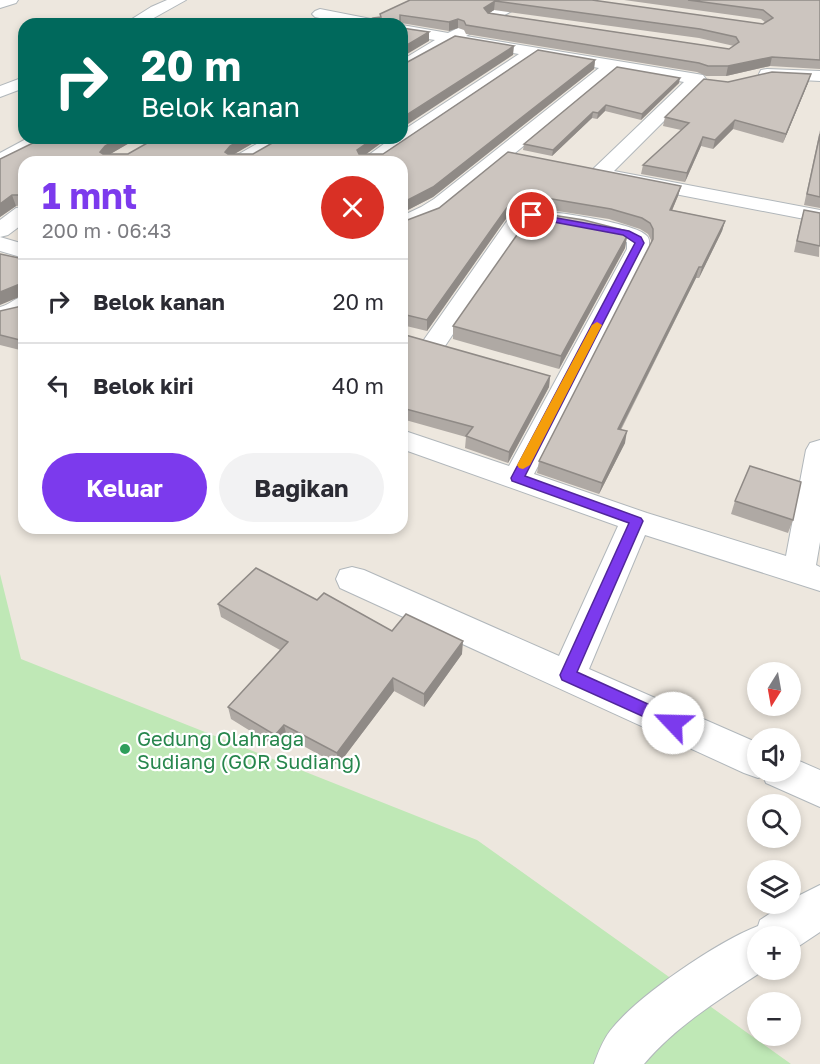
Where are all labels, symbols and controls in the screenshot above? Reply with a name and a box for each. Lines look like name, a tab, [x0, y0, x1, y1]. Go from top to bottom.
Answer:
text: 20 m	[141, 40, 241, 90]
icon: right	[42, 42, 120, 120]
text: Belok kanan	[141, 91, 300, 123]
text: 1 mnt	[42, 174, 137, 217]
button: close	[321, 176, 384, 239]
pin	[506, 189, 557, 240]
icon: arrive	[515, 198, 548, 231]
text: 200 m · 06:43	[42, 218, 172, 242]
icon: right	[42, 285, 75, 318]
text: Belok kanan	[93, 288, 225, 315]
text: 20 m	[333, 288, 384, 315]
icon: left	[42, 369, 75, 402]
text: Belok kiri	[93, 372, 194, 399]
text: 40 m	[332, 372, 384, 399]
button: Keluar	[42, 453, 207, 522]
button: Bagikan	[219, 453, 384, 522]
north arrow	[747, 662, 801, 716]
map controls	[747, 662, 801, 1046]
position arrow	[641, 691, 705, 755]
place label: Gedung Olahraga Sudiang (GOR Sudiang)	[137, 726, 362, 773]
button: sound	[747, 728, 801, 782]
marker: Gedung Olahraga Sudiang (GOR Sudiang)	[118, 742, 132, 756]
button: search	[747, 794, 801, 848]
button: layers	[747, 860, 801, 914]
button: +	[747, 926, 801, 980]
button: −	[747, 992, 801, 1046]

